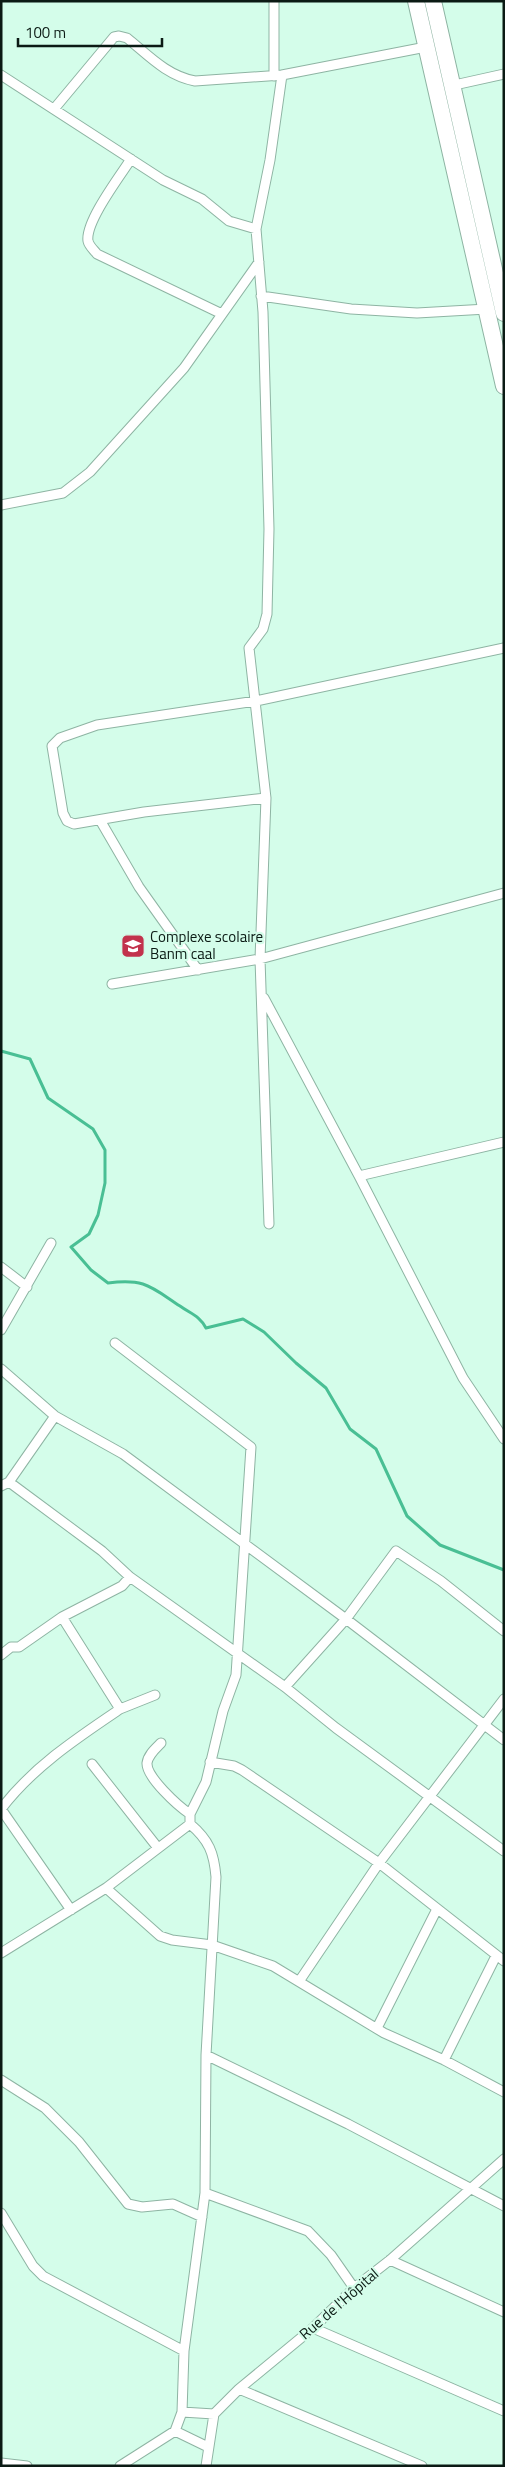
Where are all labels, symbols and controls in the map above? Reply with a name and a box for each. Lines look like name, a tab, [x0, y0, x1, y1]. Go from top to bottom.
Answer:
scale bar	[18, 15, 161, 47]
text: 100 m	[25, 21, 66, 44]
place label: Complexe scolaire Banm caal	[150, 925, 263, 965]
school or university icon: Complexe scolaire Banm caal	[120, 933, 146, 959]
street label: Rue de l'Hôpital	[294, 2263, 384, 2345]

